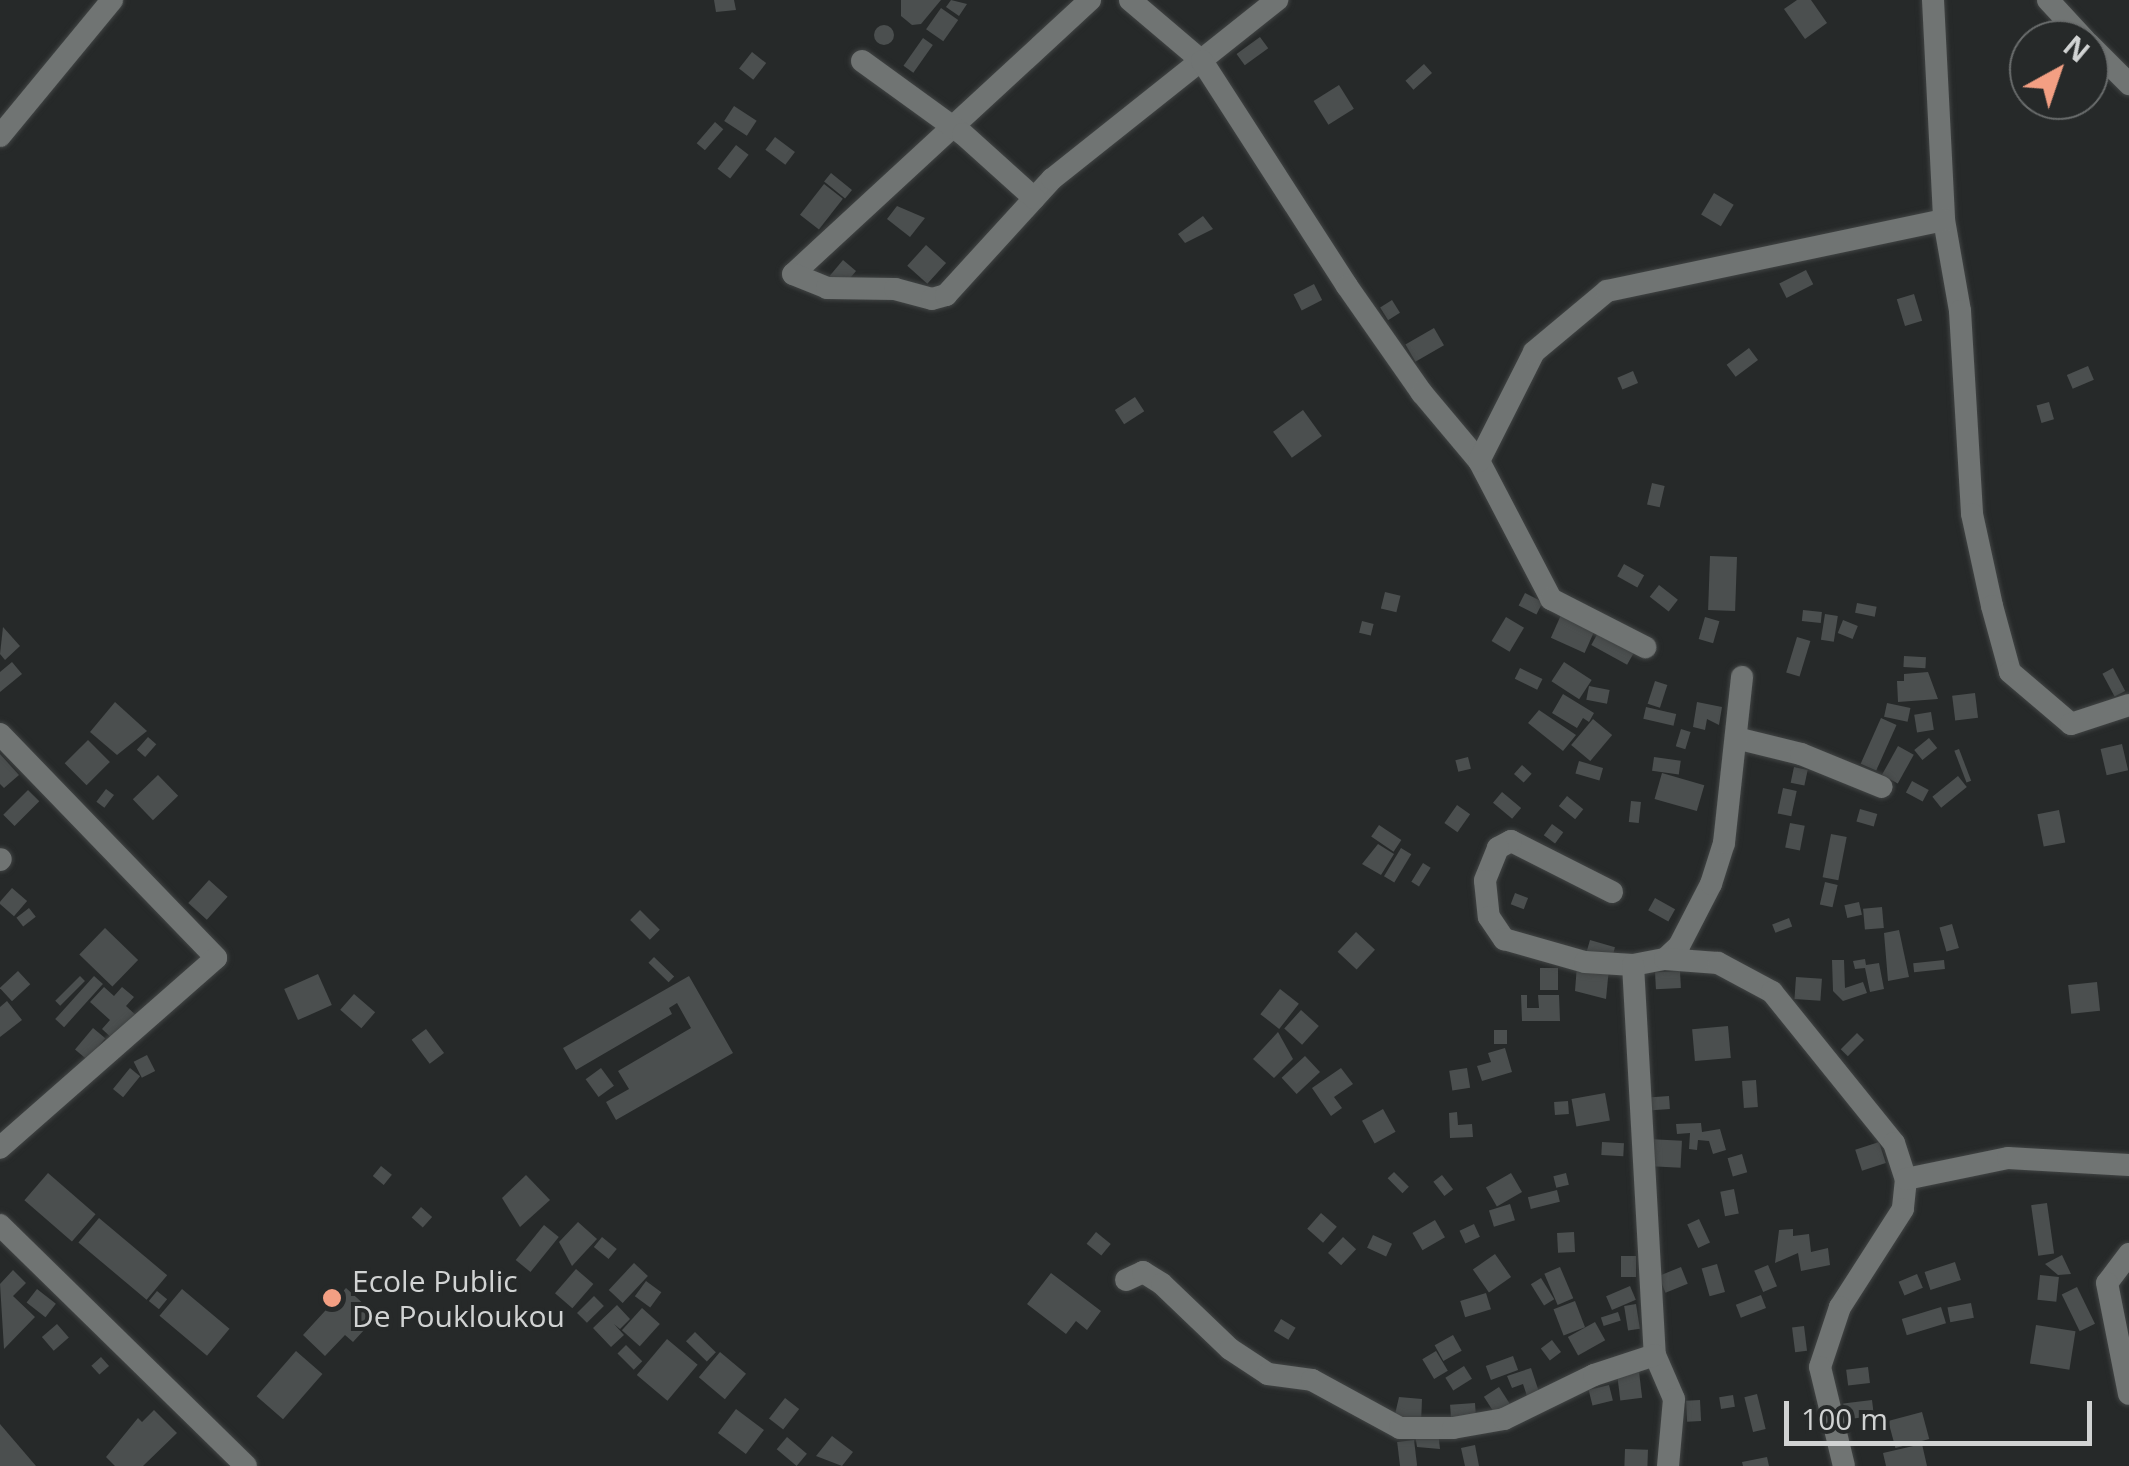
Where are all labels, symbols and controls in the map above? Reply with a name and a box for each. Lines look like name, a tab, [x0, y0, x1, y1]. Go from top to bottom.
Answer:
north arrow	[2009, 20, 2109, 120]
text: N	[2056, 27, 2098, 70]
place label: Ecole Public De Poukloukou	[352, 1263, 565, 1334]
marker: Ecole Public De Poukloukou	[321, 1287, 343, 1309]
scale bar	[1789, 1381, 2096, 1443]
text: 100 m	[1801, 1398, 1888, 1439]

